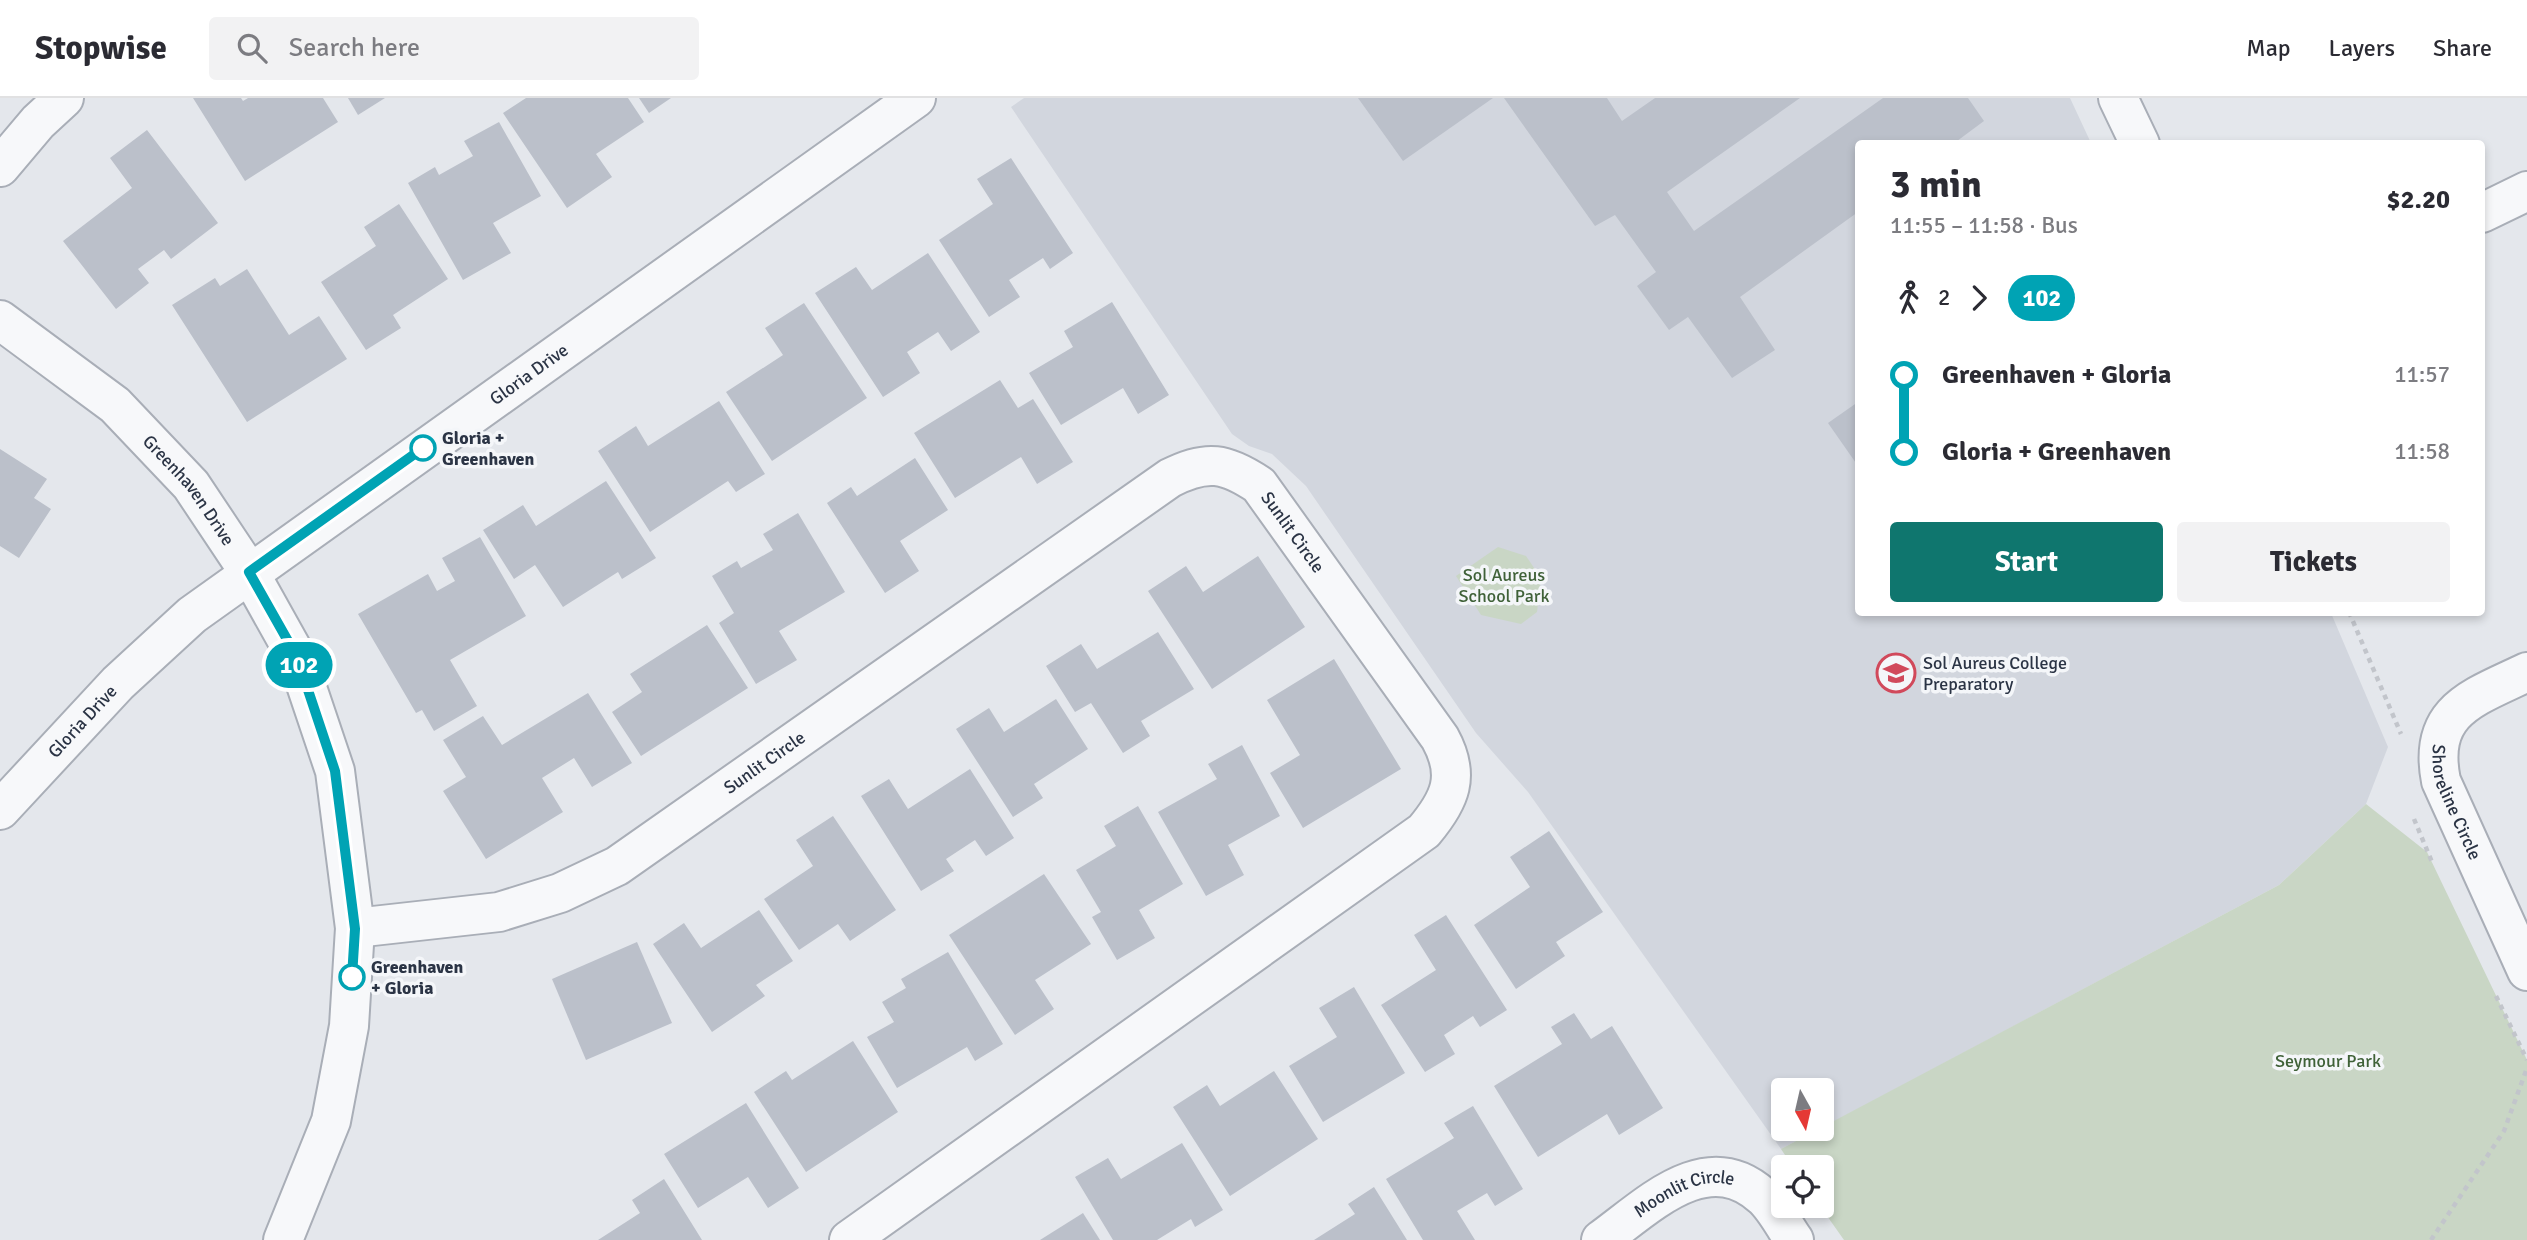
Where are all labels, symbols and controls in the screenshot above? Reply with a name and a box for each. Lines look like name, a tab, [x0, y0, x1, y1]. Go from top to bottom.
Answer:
search box	[209, 17, 699, 80]
text: Stopwise	[35, 28, 167, 69]
icon: search	[233, 29, 271, 67]
text: Search here	[289, 32, 420, 64]
text: Map	[2246, 33, 2291, 63]
text: Layers	[2329, 33, 2395, 63]
text: Share	[2433, 33, 2492, 63]
text: 3 min	[1890, 161, 1982, 208]
text: $2.20	[2386, 184, 2450, 216]
text: 11:55 – 11:58 · Bus	[1890, 211, 2078, 240]
icon: walk	[1890, 279, 1928, 317]
icon: forward	[1960, 279, 1998, 317]
text: 2	[1938, 283, 1950, 312]
text: 102	[2022, 283, 2061, 313]
street label: Gloria Drive	[485, 339, 573, 410]
text: Greenhaven + Gloria	[1942, 359, 2171, 391]
text: 11:57	[2394, 360, 2450, 389]
place label: Gloria + Greenhaven	[442, 427, 535, 470]
street label: Greenhaven Drive	[138, 430, 239, 550]
marker: Gloria + Greenhaven	[410, 435, 436, 461]
text: Gloria + Greenhaven	[1942, 436, 2171, 468]
text: 11:58	[2394, 437, 2450, 466]
street label: Sunlit Circle	[1256, 487, 1329, 577]
button: Start	[1890, 522, 2163, 602]
button: Tickets	[2177, 522, 2450, 602]
park label: Sol Aureus School Park	[1459, 564, 1549, 607]
line badge: 102	[259, 642, 339, 688]
text: 102	[280, 650, 318, 680]
school or university icon: Sol Aureus College Preparatory	[1875, 652, 1917, 694]
place label: Sol Aureus College Preparatory	[1923, 652, 2067, 695]
street label: Gloria Drive	[43, 680, 121, 762]
street label: Sunlit Circle	[719, 726, 810, 799]
street label: Shoreline Circle	[2427, 743, 2486, 863]
place label: Greenhaven + Gloria	[371, 956, 464, 999]
marker: Greenhaven + Gloria	[339, 964, 365, 990]
park label: Seymour Park	[2275, 1050, 2381, 1072]
north arrow	[1771, 1078, 1834, 1141]
map controls	[1771, 1078, 1834, 1218]
button: locate	[1771, 1155, 1834, 1218]
street label: Moonlit Circle	[1629, 1166, 1737, 1222]

